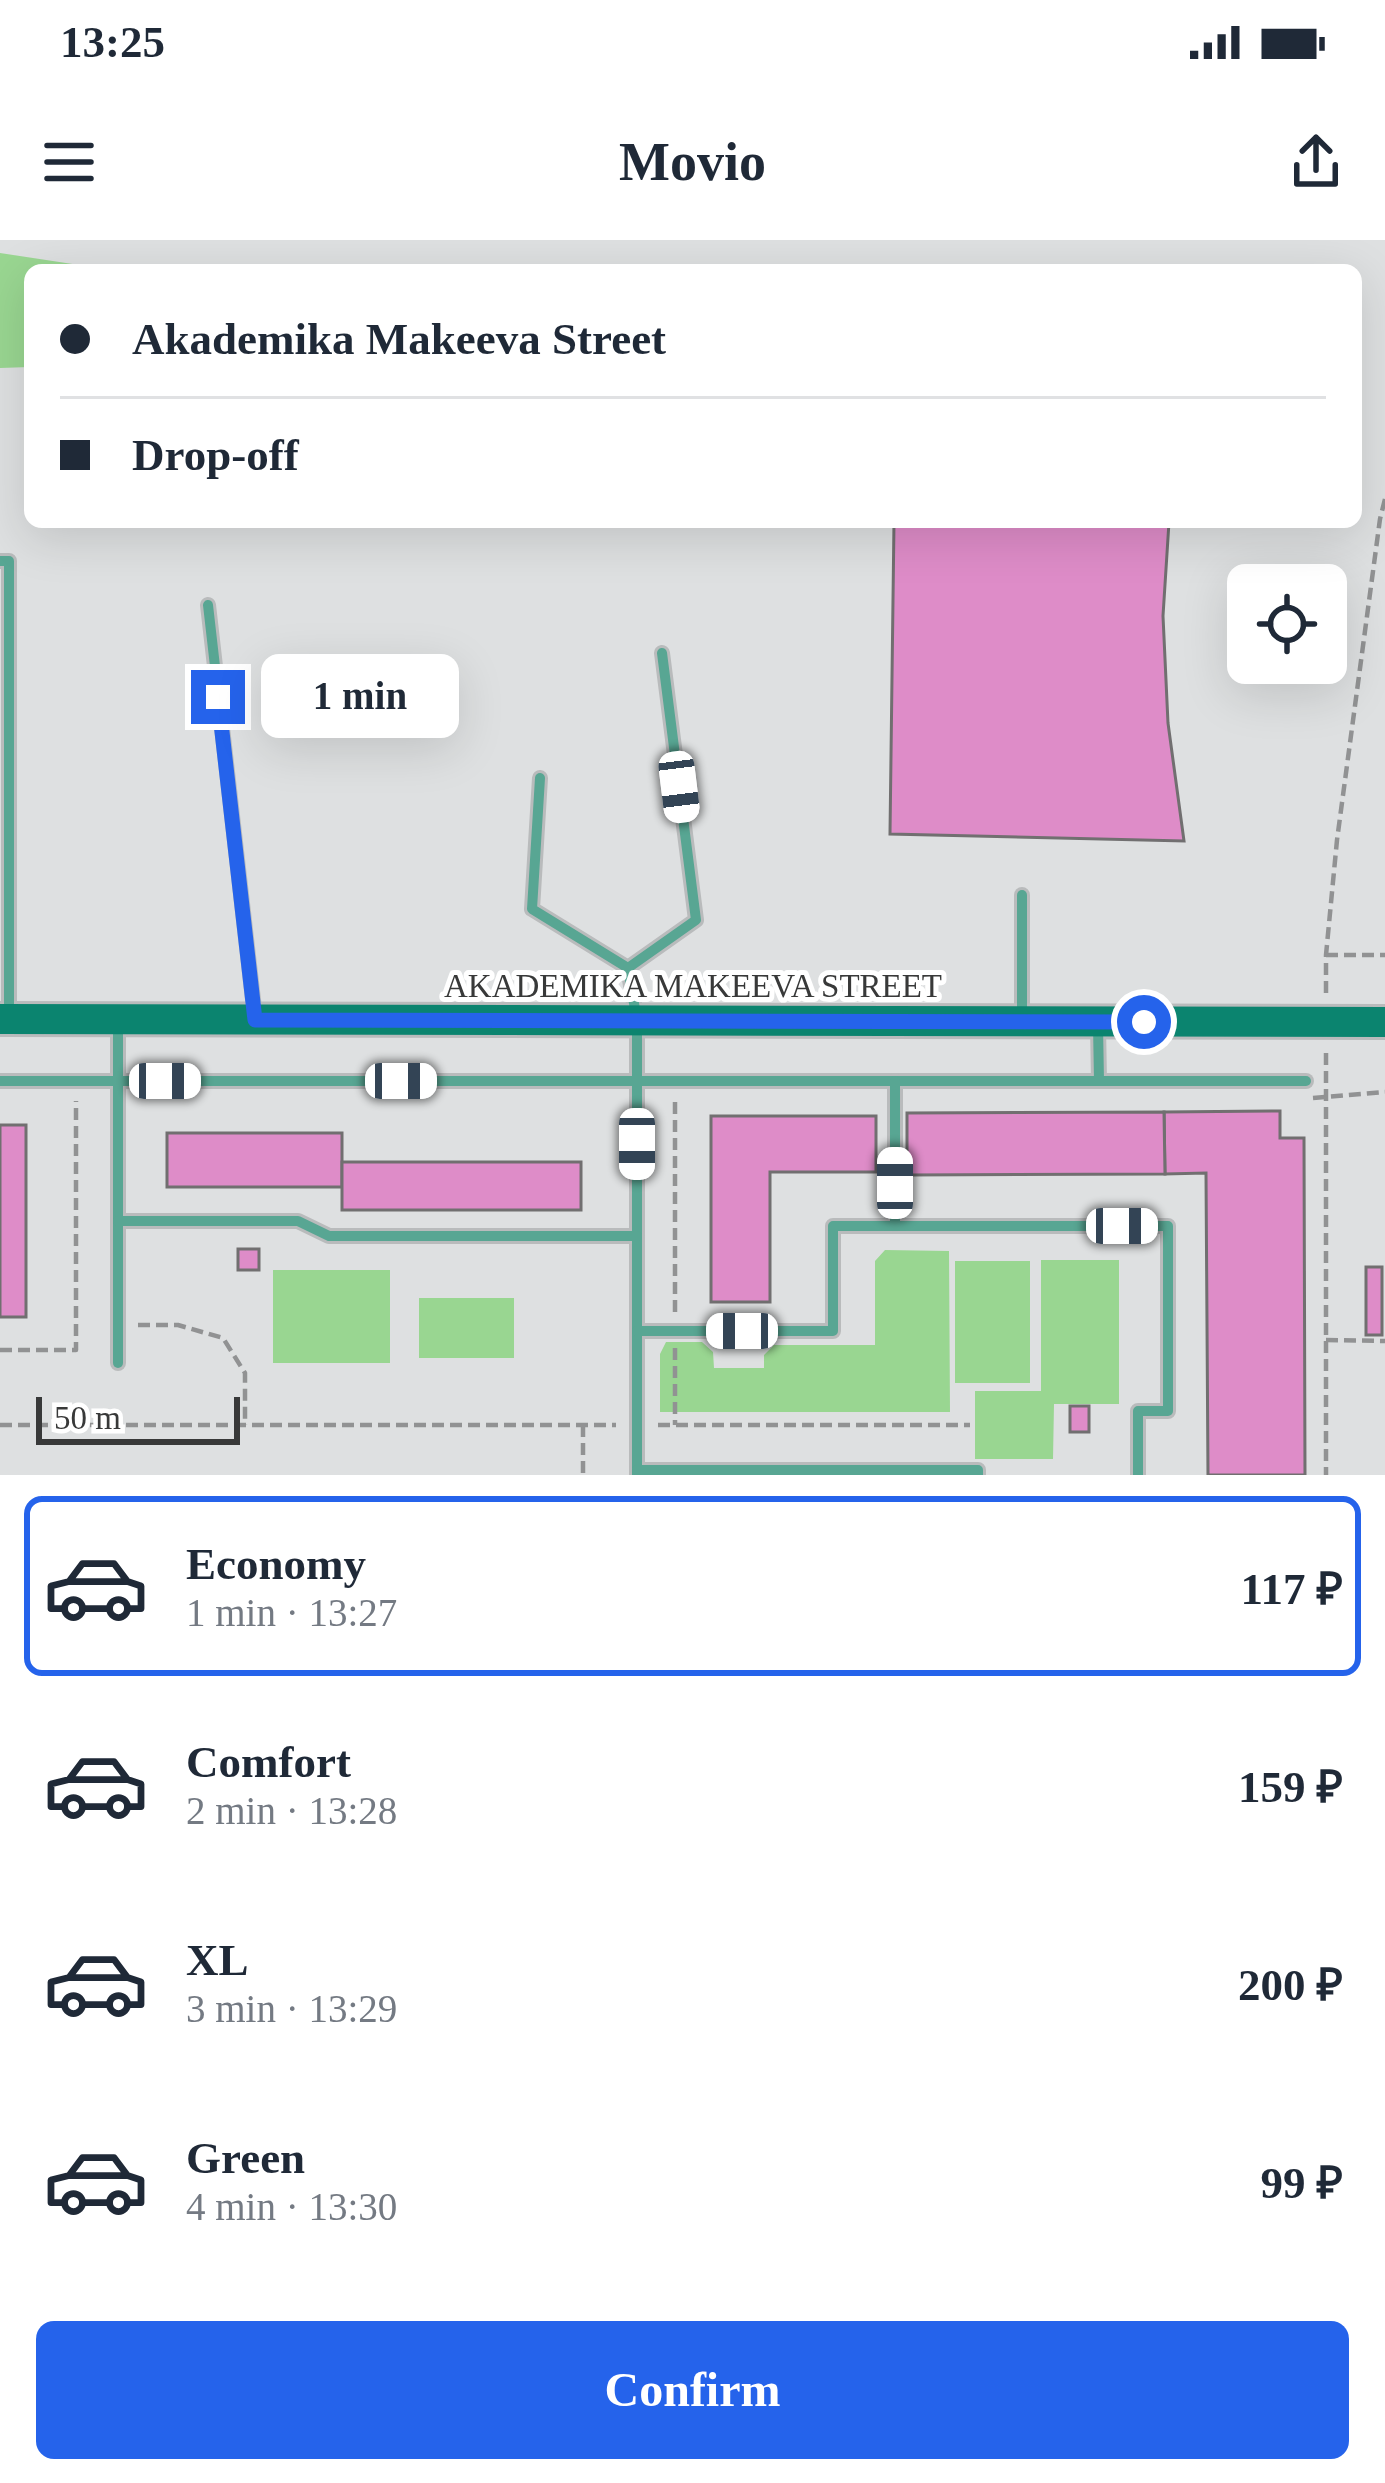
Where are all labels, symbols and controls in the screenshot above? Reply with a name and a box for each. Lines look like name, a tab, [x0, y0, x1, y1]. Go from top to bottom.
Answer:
text: 13:25	[60, 17, 165, 67]
icon: menu	[36, 129, 102, 195]
icon: share	[1283, 129, 1349, 195]
text: Movio	[619, 132, 766, 192]
text: Akademika Makeeva Street	[132, 314, 666, 364]
text: Drop-off	[132, 430, 299, 480]
map controls	[1227, 564, 1347, 684]
button: locate	[1227, 564, 1347, 684]
callout: 1 min	[260, 655, 458, 739]
route end	[191, 670, 245, 724]
text: 1 min	[313, 674, 407, 717]
car	[657, 749, 701, 825]
street label: AKADEMIKA MAKEEVA STREET	[444, 968, 942, 1004]
route start	[1117, 995, 1171, 1049]
car	[129, 1063, 201, 1099]
car	[365, 1063, 437, 1099]
car	[619, 1108, 655, 1180]
car	[877, 1147, 913, 1219]
car	[1086, 1208, 1158, 1244]
car	[706, 1313, 778, 1349]
scale bar	[36, 1391, 240, 1444]
text: 50 m	[54, 1400, 121, 1436]
icon: car	[42, 1532, 150, 1640]
text: Economy	[186, 1539, 366, 1589]
text: 117 ₽	[1241, 1564, 1343, 1614]
text: 1 min · 13:27	[186, 1591, 397, 1634]
icon: car	[42, 1730, 150, 1838]
text: Comfort	[186, 1737, 351, 1787]
text: 159 ₽	[1238, 1762, 1343, 1812]
text: 2 min · 13:28	[186, 1789, 397, 1832]
icon: car	[42, 1928, 150, 2036]
text: XL	[186, 1935, 249, 1985]
text: 200 ₽	[1238, 1960, 1343, 2010]
text: 3 min · 13:29	[186, 1987, 397, 2030]
icon: car	[42, 2126, 150, 2234]
text: Green	[186, 2133, 305, 2183]
text: 99 ₽	[1261, 2158, 1343, 2208]
text: 4 min · 13:30	[186, 2185, 397, 2228]
button: Confirm	[36, 2321, 1349, 2459]

